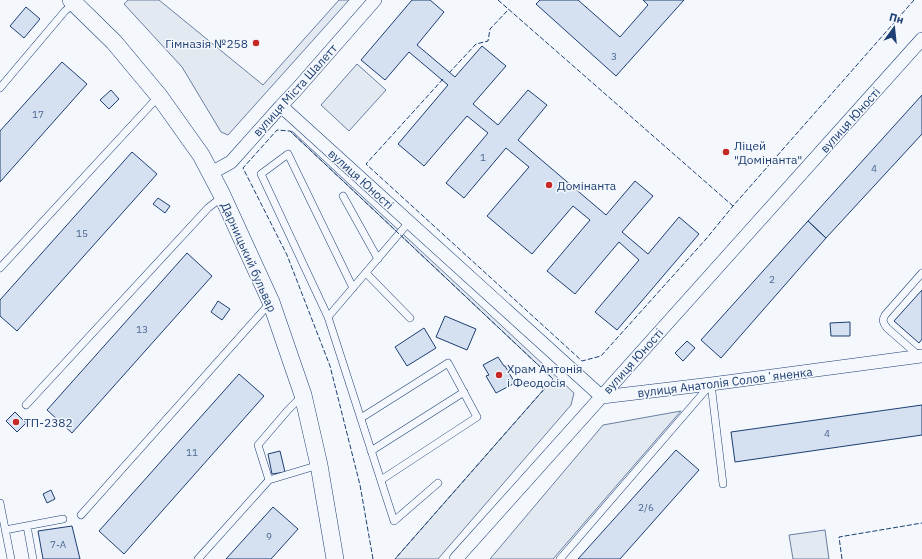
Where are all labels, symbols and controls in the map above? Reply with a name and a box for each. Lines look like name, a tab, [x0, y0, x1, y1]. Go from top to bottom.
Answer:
north arrow	[874, 8, 914, 48]
text: Пн	[888, 10, 905, 27]
place label: Гімназія №258	[165, 36, 248, 51]
marker: Гімназія №258	[251, 38, 261, 48]
street label: вулиця Міста Шалетт	[250, 41, 341, 139]
house number: 3	[611, 50, 617, 63]
street label: вулиця Юності	[817, 84, 883, 156]
house number: 17	[32, 108, 44, 121]
place label: Ліцей "Домінанта"	[734, 138, 802, 167]
street label: вулиця Юності	[325, 146, 397, 212]
marker: Ліцей "Домінанта"	[721, 147, 731, 157]
house number: 1	[480, 151, 486, 164]
house number: 4	[871, 162, 877, 175]
place label: Домінанта	[557, 178, 617, 193]
marker: Домінанта	[544, 180, 554, 190]
street label: Дарницький бульвар	[218, 200, 280, 314]
house number: 15	[76, 227, 88, 240]
house number: 2	[769, 273, 775, 286]
house number: 13	[136, 323, 148, 336]
street label: вулиця Юності	[600, 325, 666, 397]
place label: Храм Антонія і Феодосія	[507, 361, 582, 390]
street label: вулиця Анатолія Соловʼяненка	[637, 364, 814, 400]
marker: Храм Антонія і Феодосія	[494, 370, 504, 380]
place label: ТП-2382	[24, 415, 73, 430]
marker: ТП-2382	[11, 417, 21, 427]
house number: 4	[824, 427, 830, 440]
house number: 11	[186, 446, 198, 459]
house number: 2/6	[638, 501, 654, 514]
house number: 9	[266, 530, 272, 543]
house number: 7-А	[50, 538, 67, 551]

